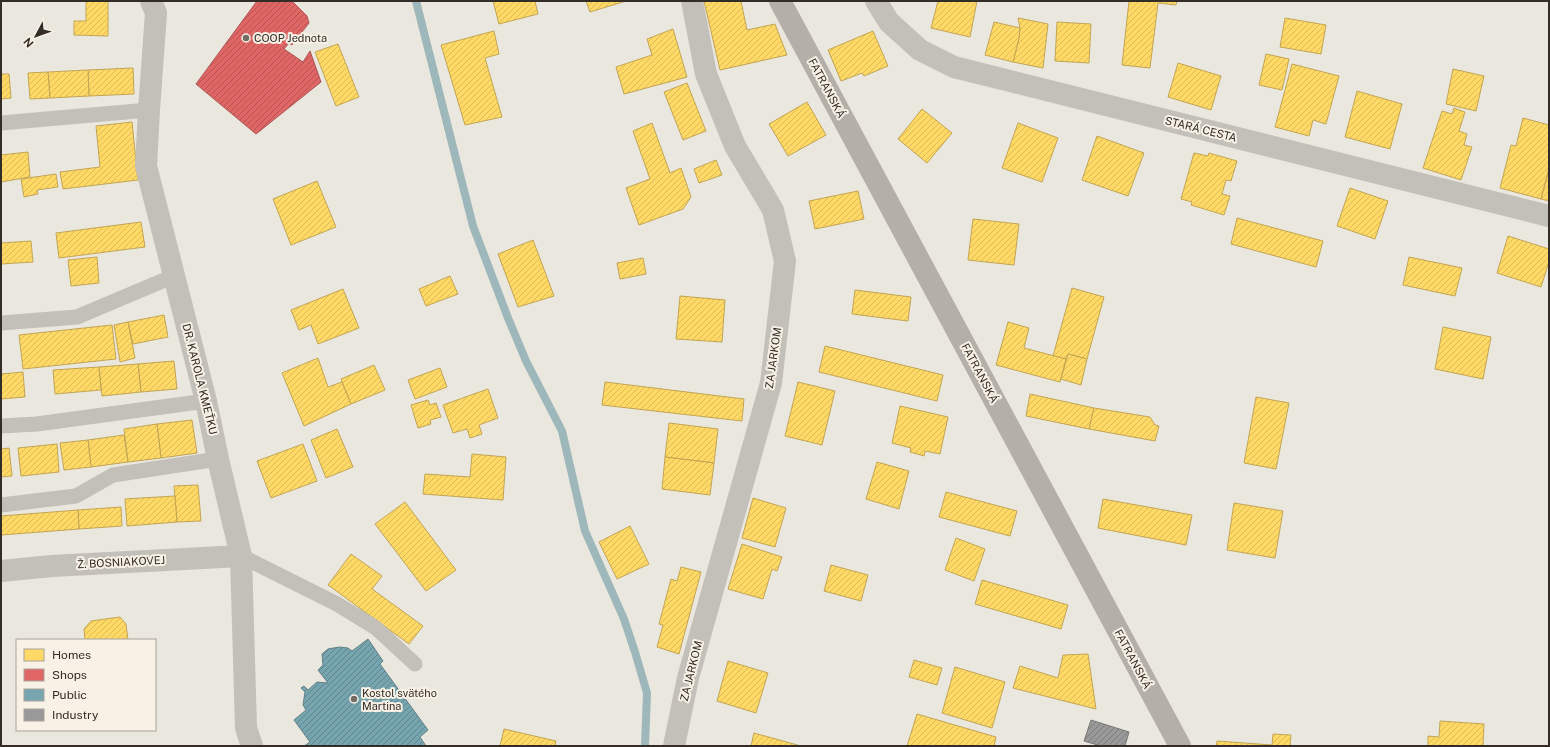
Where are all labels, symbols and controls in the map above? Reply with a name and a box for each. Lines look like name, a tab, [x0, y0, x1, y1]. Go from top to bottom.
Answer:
north arrow	[16, 16, 56, 56]
place label: COOP Jednota	[254, 32, 327, 44]
marker: COOP Jednota	[241, 33, 251, 43]
text: N	[21, 35, 36, 50]
street label: FATRANSKÁ	[806, 56, 849, 120]
street label: STARÁ CESTA	[1164, 113, 1239, 144]
street label: DR. KAROLA KMEŤKU	[180, 322, 220, 436]
street label: ZA JARKOM	[763, 326, 783, 390]
street label: FATRANSKÁ	[959, 341, 1002, 405]
street label: Ž. BOSNIAKOVEJ	[77, 554, 165, 570]
street label: FATRANSKÁ	[1112, 627, 1155, 691]
legend	[16, 639, 156, 731]
street label: ZA JARKOM	[678, 639, 704, 703]
text: Homes	[52, 648, 91, 662]
text: Shops	[52, 668, 87, 682]
place label: Kostol svätého Martina	[362, 687, 437, 712]
text: Public	[52, 688, 87, 702]
marker: Kostol svätého Martina	[349, 694, 359, 704]
text: Industry	[52, 708, 99, 722]

